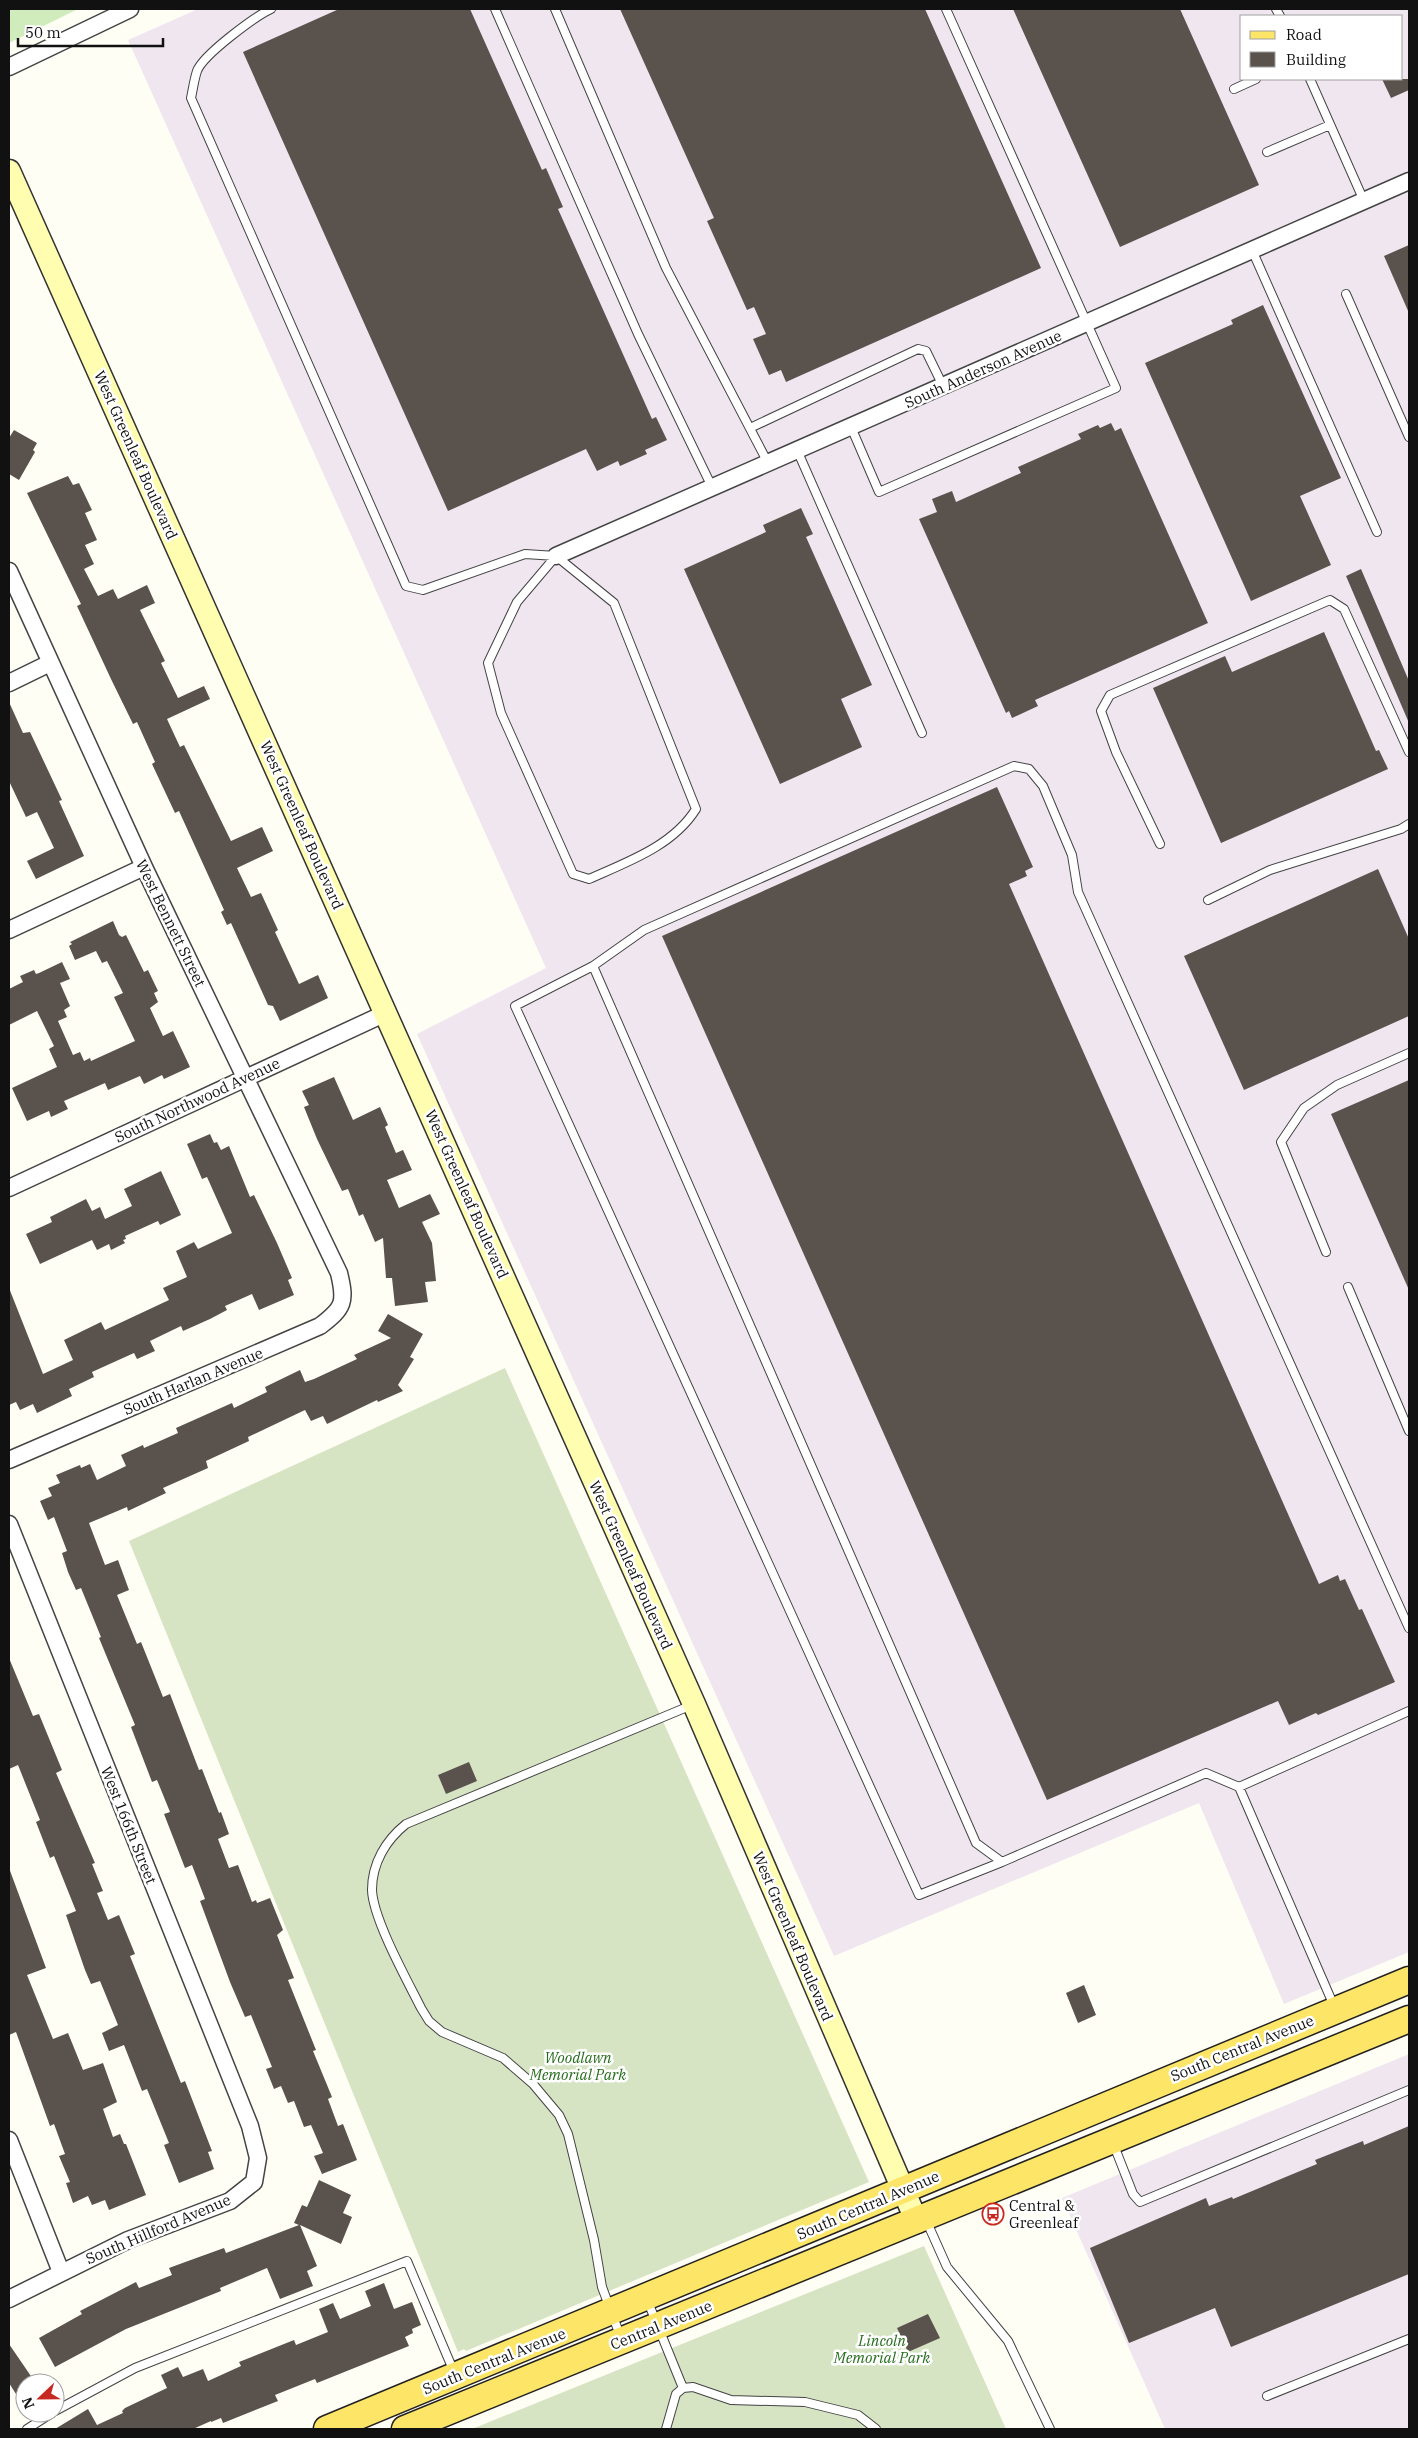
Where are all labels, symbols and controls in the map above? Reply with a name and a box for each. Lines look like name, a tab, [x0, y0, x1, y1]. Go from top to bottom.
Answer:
scale bar	[18, 15, 162, 47]
legend	[1240, 15, 1403, 80]
text: 50 m	[25, 23, 61, 42]
text: Road	[1286, 25, 1322, 44]
text: Building	[1286, 50, 1346, 69]
street label: South Anderson Avenue	[902, 326, 1064, 412]
street label: West Greenleaf Boulevard	[90, 368, 182, 542]
street label: West Greenleaf Boulevard	[256, 738, 348, 912]
street label: West Bennett Street	[132, 856, 210, 990]
street label: South Northwood Avenue	[111, 1053, 283, 1147]
street label: West Greenleaf Boulevard	[421, 1107, 513, 1281]
street label: South Harlan Avenue	[120, 1343, 266, 1419]
street label: West Greenleaf Boulevard	[585, 1478, 677, 1652]
street label: West 166th Street	[97, 1763, 161, 1887]
street label: West Greenleaf Boulevard	[749, 1848, 837, 2024]
street label: South Central Avenue	[1168, 2011, 1316, 2085]
park label: Woodlawn Memorial Park	[529, 2048, 626, 2084]
street label: South Central Avenue	[794, 2166, 942, 2244]
street label: South Hillford Avenue	[83, 2190, 233, 2268]
place label: Central & Greenleaf	[1009, 2196, 1079, 2232]
bus stop icon: Central & Greenleaf	[981, 2202, 1005, 2226]
street label: Central Avenue	[607, 2296, 715, 2354]
street label: South Central Avenue	[420, 2324, 568, 2398]
park label: Lincoln Memorial Park	[833, 2331, 930, 2367]
north arrow	[15, 2373, 65, 2423]
text: N	[18, 2394, 38, 2411]

